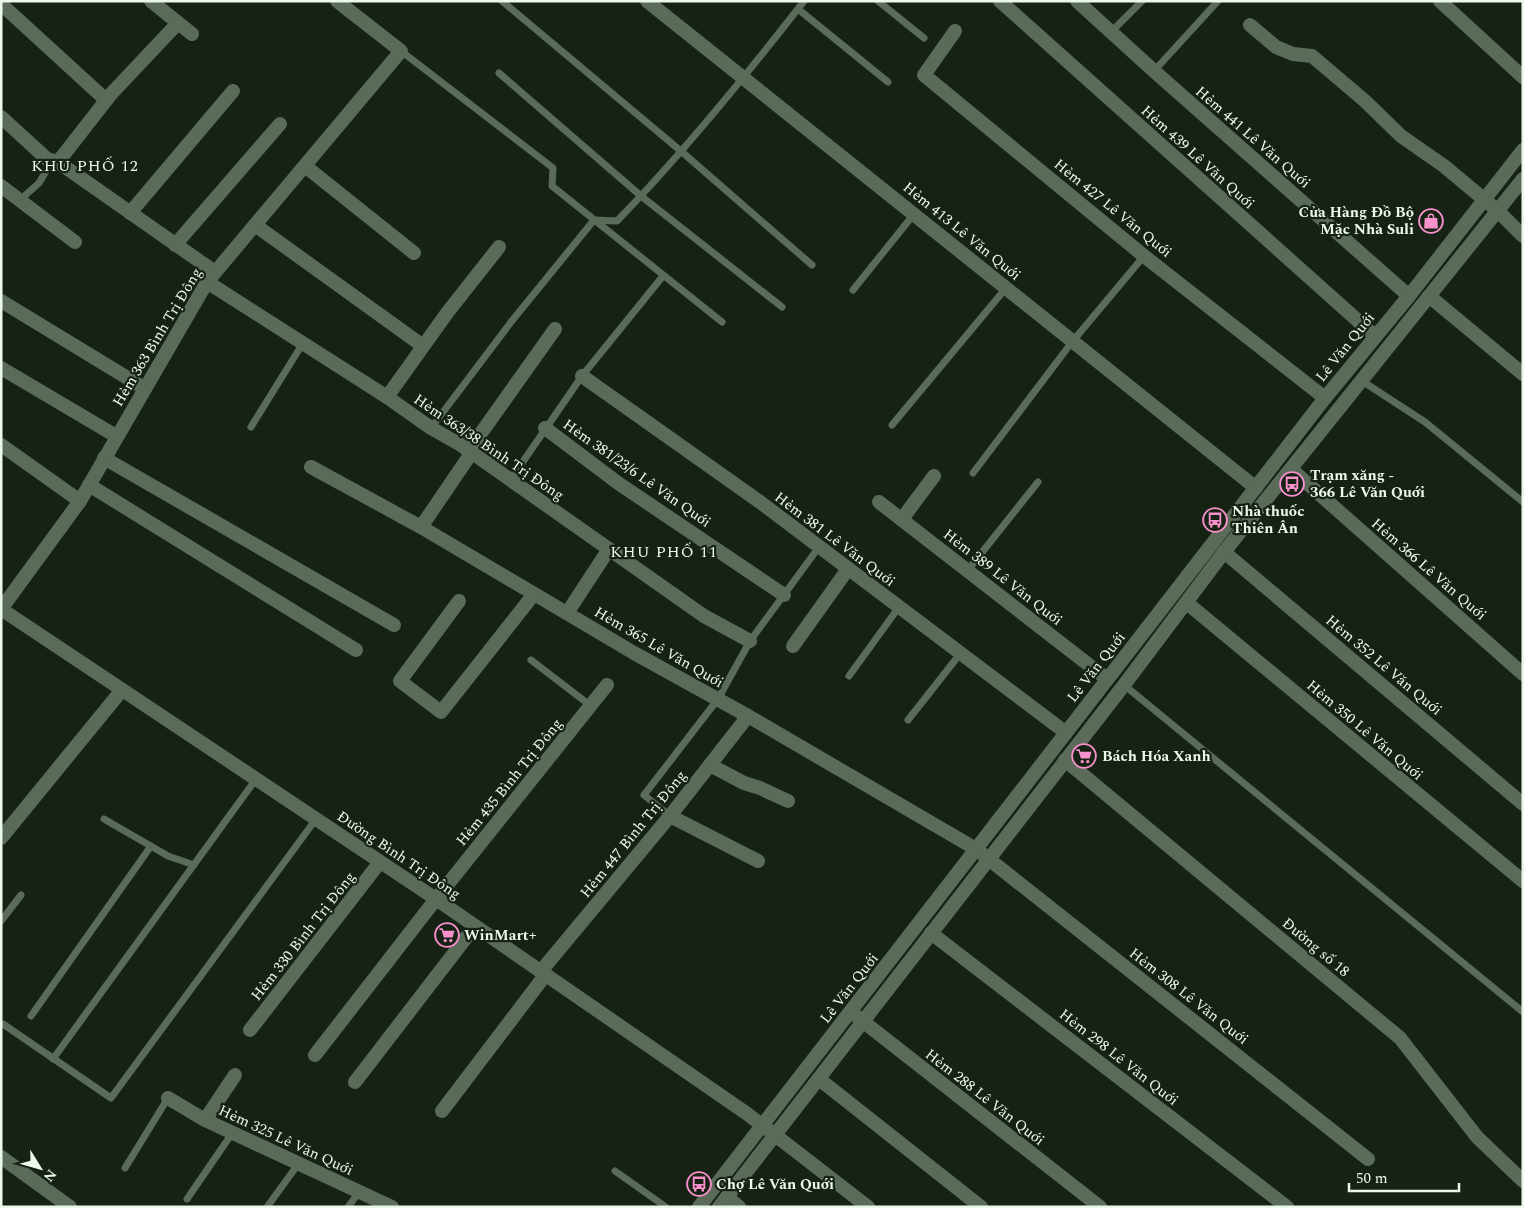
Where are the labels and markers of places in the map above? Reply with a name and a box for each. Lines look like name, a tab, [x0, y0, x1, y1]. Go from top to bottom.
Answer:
place label: Cửa Hàng Đồ Bộ Mặc Nhà Suli	[1299, 201, 1414, 241]
shop icon: Cửa Hàng Đồ Bộ Mặc Nhà Suli	[1418, 208, 1444, 234]
place label: Trạm xăng - 366 Lê Văn Quới	[1310, 464, 1425, 504]
bus stop icon: Trạm xăng - 366 Lê Văn Quới	[1279, 471, 1305, 497]
place label: Nhà thuốc Thiên Ân	[1232, 500, 1305, 540]
bus stop icon: Nhà thuốc Thiên Ân	[1202, 507, 1228, 533]
supermarket icon: Bách Hóa Xanh	[1071, 743, 1097, 769]
place label: Bách Hóa Xanh	[1102, 745, 1211, 768]
supermarket icon: WinMart+	[434, 922, 460, 948]
place label: WinMart+	[464, 924, 537, 947]
bus stop icon: Chợ Lê Văn Quới	[686, 1171, 712, 1197]
place label: Chợ Lê Văn Quới	[716, 1173, 834, 1196]

